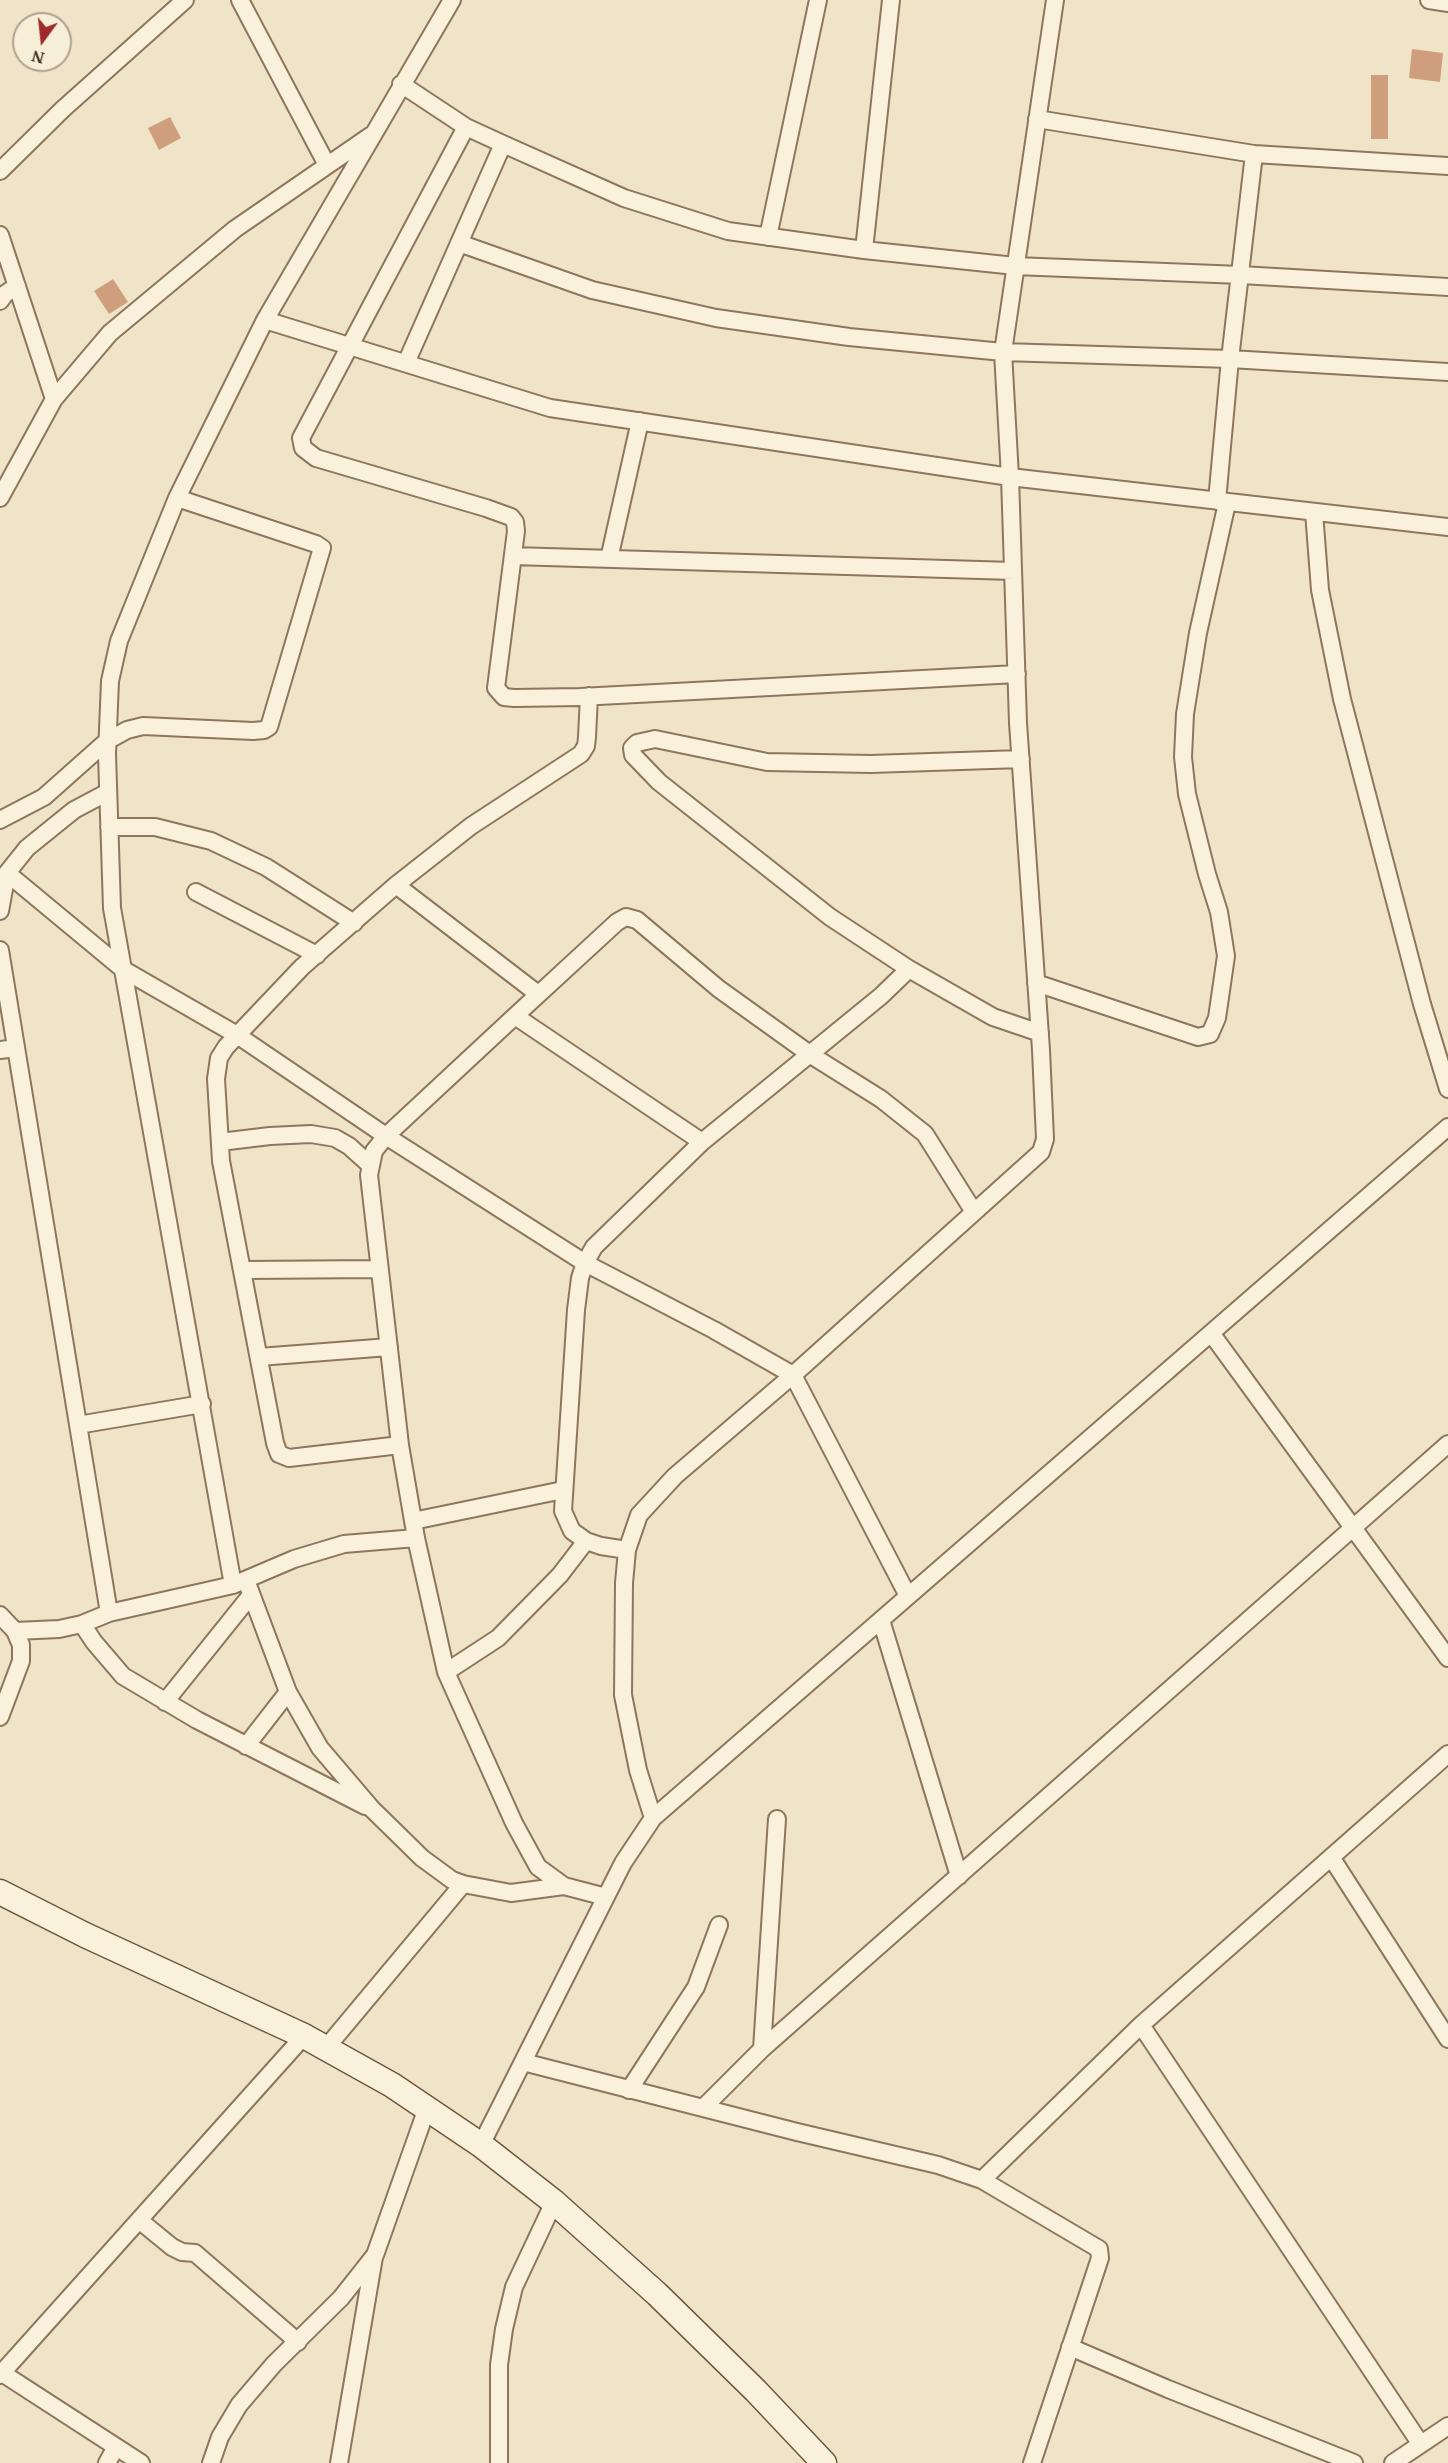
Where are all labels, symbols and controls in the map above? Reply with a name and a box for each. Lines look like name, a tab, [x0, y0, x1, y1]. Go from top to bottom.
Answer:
north arrow	[12, 12, 72, 72]
text: N	[29, 45, 47, 70]

